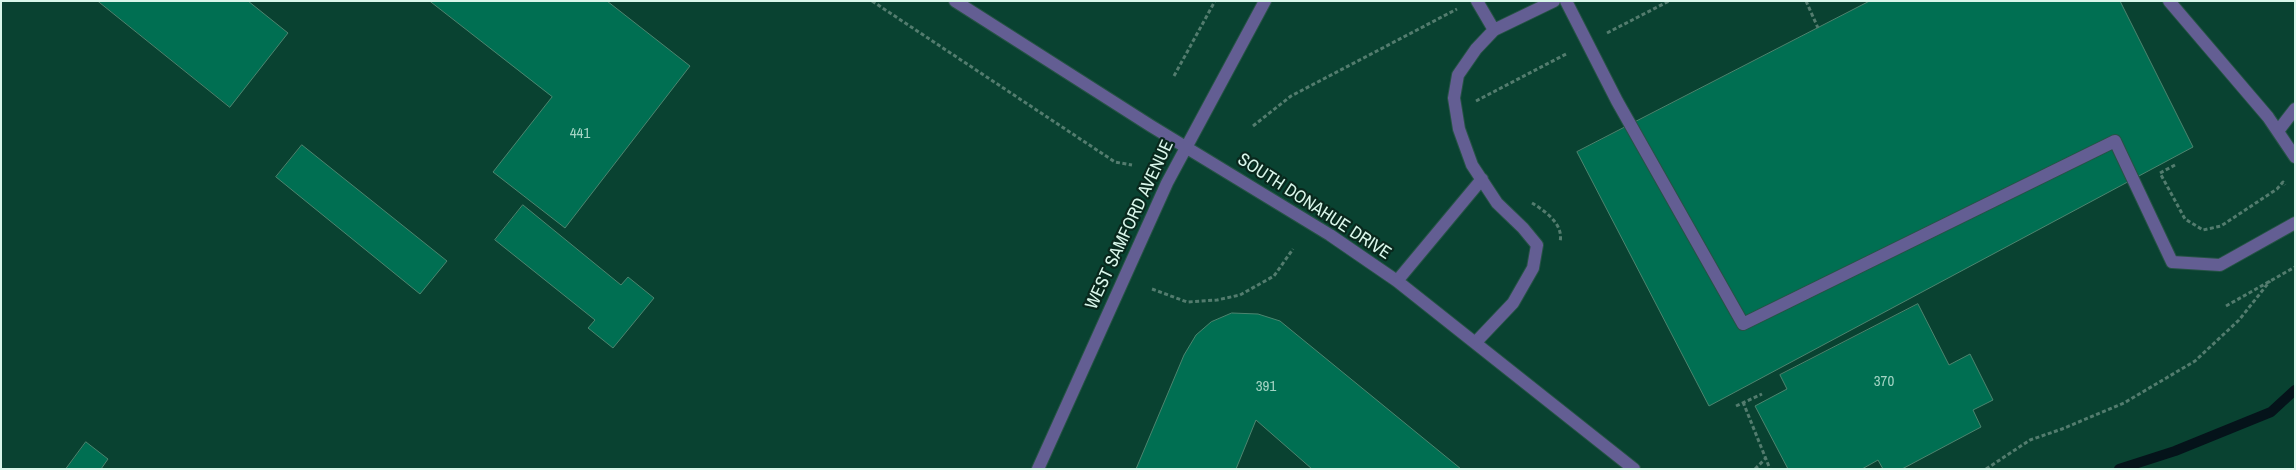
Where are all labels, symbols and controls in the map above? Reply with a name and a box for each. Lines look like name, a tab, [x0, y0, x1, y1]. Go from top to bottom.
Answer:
house number: 441	[570, 125, 590, 143]
street label: WEST SAMFORD AVENUE	[1081, 137, 1179, 313]
street label: SOUTH DONAHUE DRIVE	[1233, 149, 1395, 265]
house number: 370	[1874, 373, 1894, 391]
house number: 391	[1256, 378, 1276, 396]

